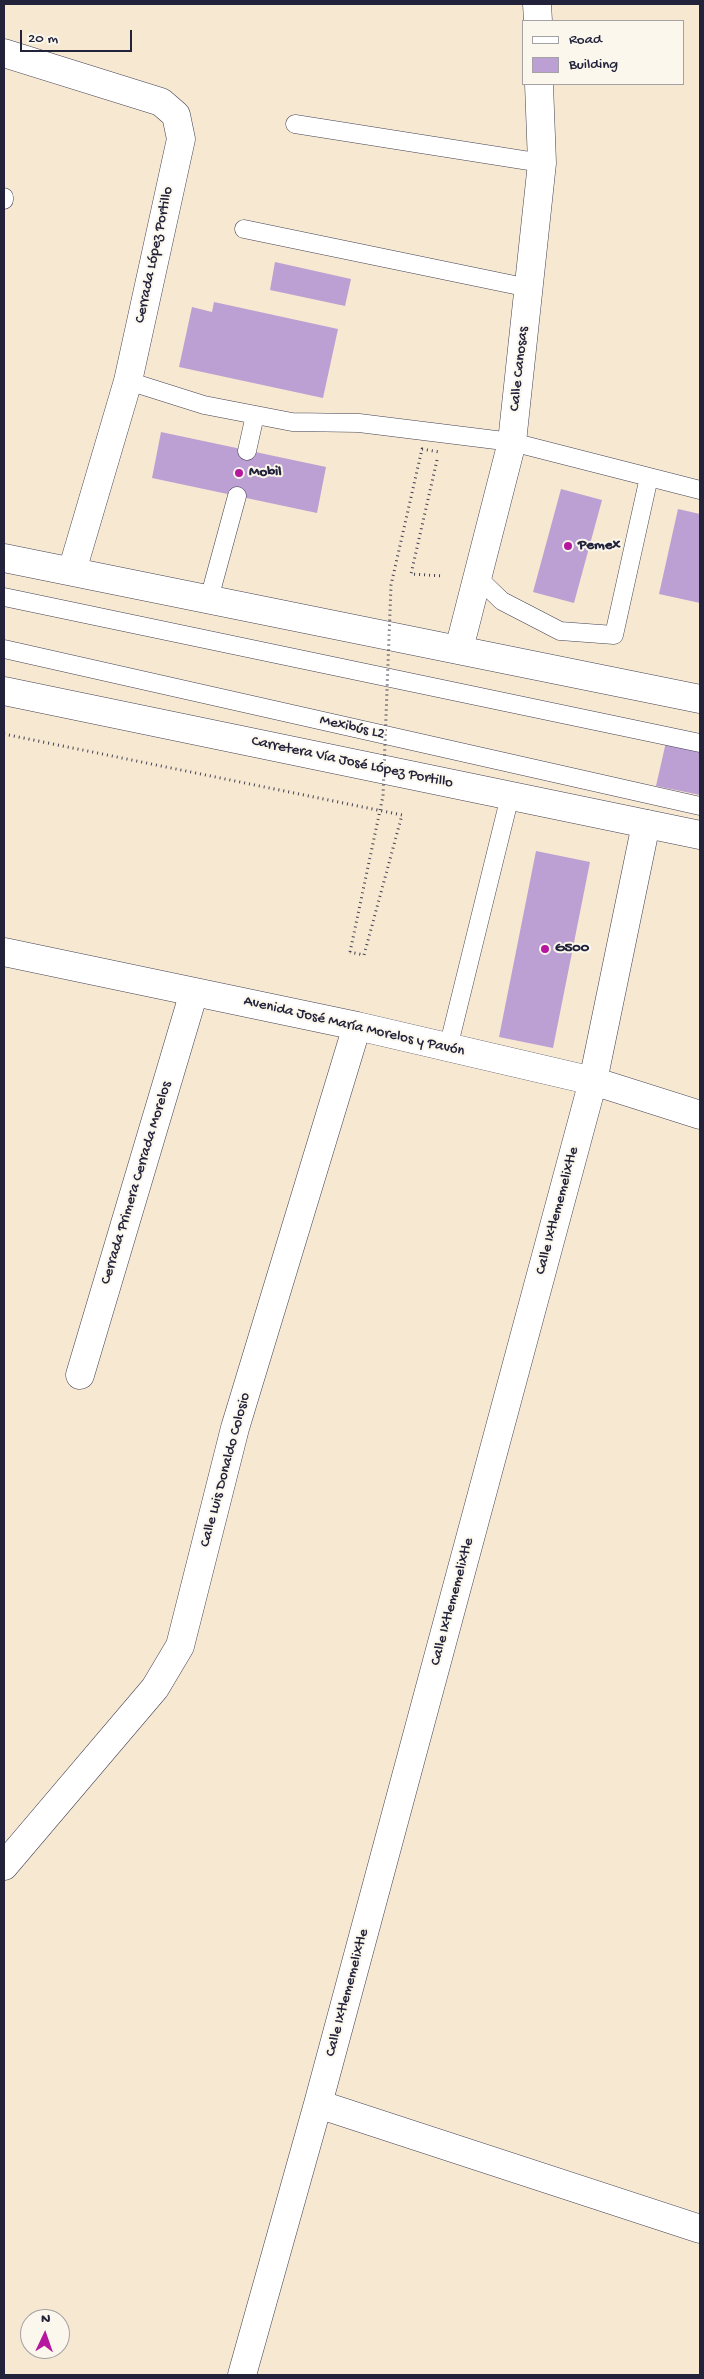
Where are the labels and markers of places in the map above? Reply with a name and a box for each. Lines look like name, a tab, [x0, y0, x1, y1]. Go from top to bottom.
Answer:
place label: Mobil	[249, 464, 282, 482]
marker: Mobil	[233, 467, 245, 479]
place label: Pemex	[578, 537, 620, 555]
marker: Pemex	[562, 540, 574, 552]
place label: G500	[555, 940, 589, 958]
marker: G500	[539, 943, 551, 955]

